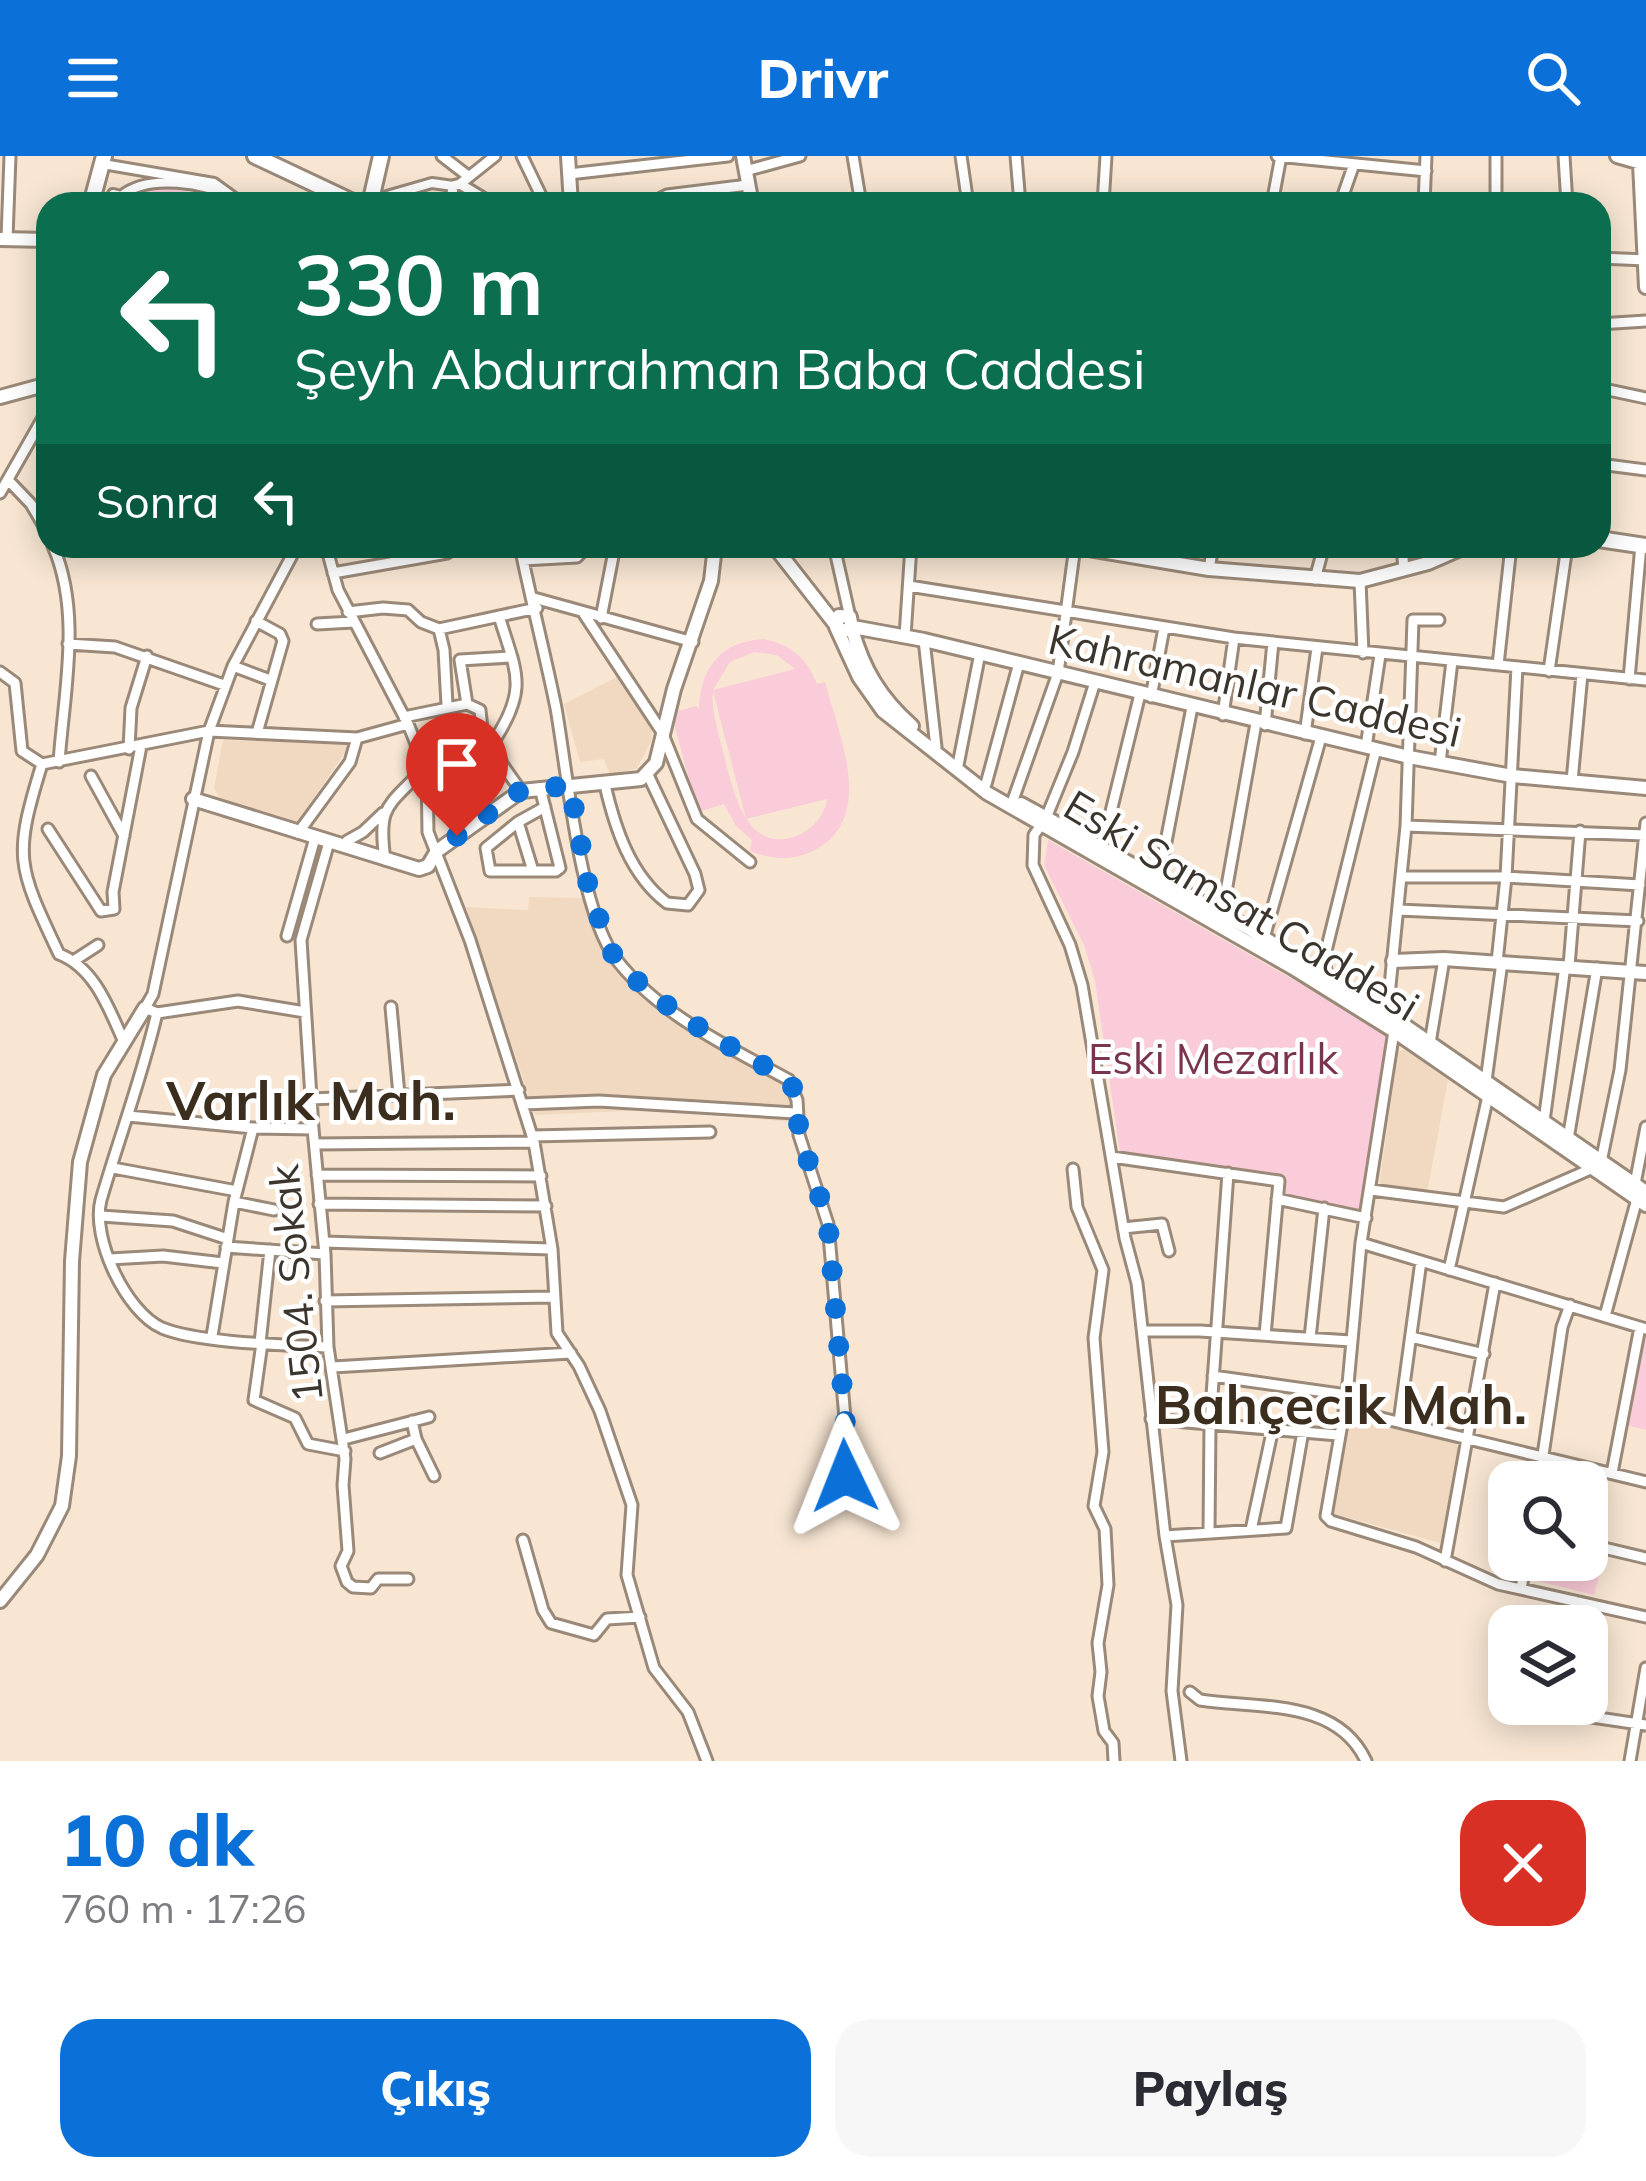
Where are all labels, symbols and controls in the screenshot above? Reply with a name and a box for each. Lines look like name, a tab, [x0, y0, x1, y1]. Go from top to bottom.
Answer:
text: Drivr	[758, 44, 888, 112]
icon: menu	[60, 45, 126, 111]
icon: search	[1520, 45, 1586, 111]
text: 330 m	[294, 231, 544, 336]
icon: left	[96, 240, 252, 396]
text: Şeyh Abdurrahman Baba Caddesi	[294, 335, 1146, 403]
icon: left	[243, 468, 309, 534]
text: Sonra	[96, 473, 219, 529]
street label: Kahramanlar Caddesi	[1043, 612, 1467, 758]
pin	[406, 713, 508, 836]
icon: arrive	[424, 731, 490, 797]
street label: Eski Samsat Caddesi	[1055, 778, 1429, 1032]
park label: Eski Mezarlık	[1088, 1032, 1338, 1085]
district label: Varlık Mah.	[165, 1066, 456, 1134]
street label: 1504. Sokak	[256, 1162, 334, 1406]
district label: Bahçecik Mah.	[1155, 1370, 1527, 1438]
position arrow	[782, 1413, 908, 1539]
map controls	[1488, 1461, 1608, 1725]
button: search	[1488, 1461, 1608, 1581]
button: layers	[1488, 1605, 1608, 1725]
text: 10 dk	[60, 1794, 254, 1884]
button: close	[1460, 1800, 1586, 1926]
text: 760 m · 17:26	[60, 1884, 306, 1933]
button: Çıkış	[60, 2019, 811, 2157]
button: Paylaş	[835, 2019, 1586, 2157]

